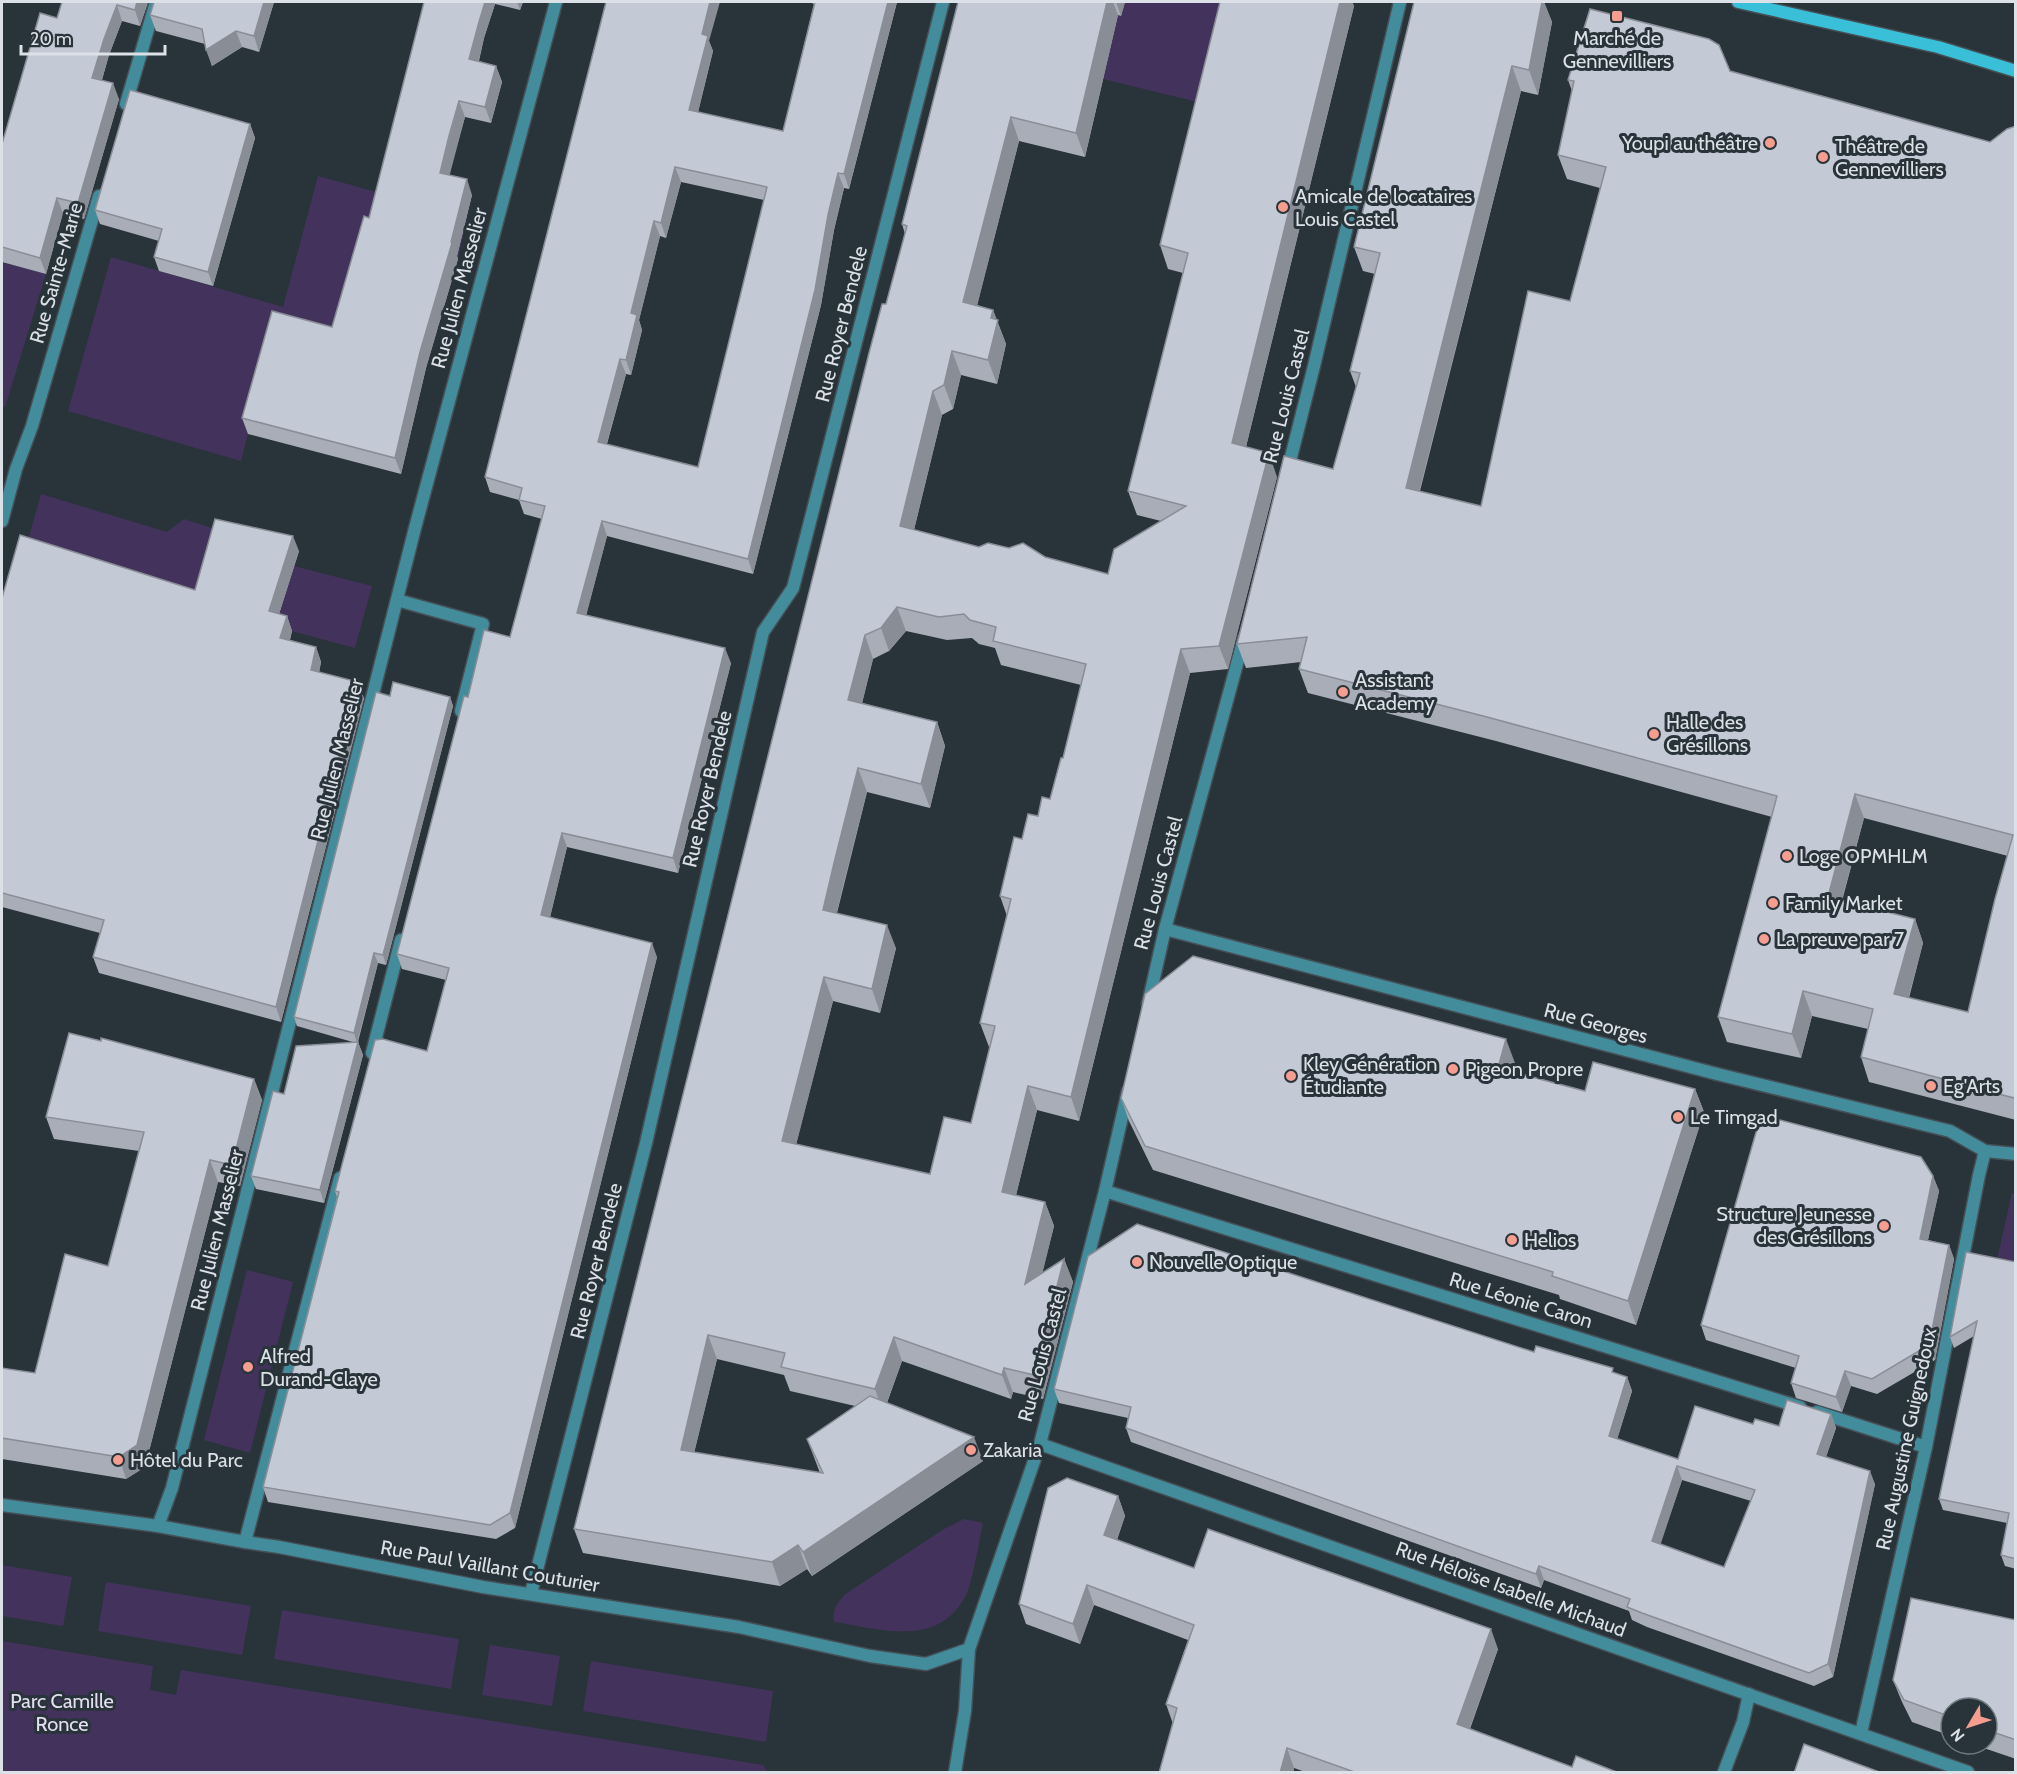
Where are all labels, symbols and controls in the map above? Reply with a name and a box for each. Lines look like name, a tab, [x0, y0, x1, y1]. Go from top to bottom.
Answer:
marker: Marché de Gennevilliers	[1610, 9, 1624, 23]
scale bar	[21, 18, 165, 56]
place label: Marché de Gennevilliers	[1563, 26, 1671, 73]
text: 20 m	[30, 28, 72, 50]
place label: Youpi au théâtre	[1621, 131, 1758, 155]
place label: Théâtre de Gennevilliers	[1835, 134, 1944, 181]
marker: Youpi au théâtre	[1763, 136, 1777, 150]
marker: Théâtre de Gennevilliers	[1816, 150, 1830, 164]
place label: Amicale de locataires Louis Castel	[1295, 184, 1472, 231]
street label: Rue Sainte-Marie	[24, 200, 88, 346]
marker: Amicale de locataires Louis Castel	[1276, 200, 1290, 214]
street label: Rue Julien Masselier	[426, 204, 492, 371]
street label: Rue Royer Bendele	[810, 243, 872, 405]
street label: Rue Louis Castel	[1258, 326, 1314, 465]
place label: Assistant Academy	[1355, 668, 1434, 715]
street label: Rue Julien Masselier	[305, 675, 369, 842]
marker: Assistant Academy	[1336, 685, 1350, 699]
street label: Rue Royer Bendele	[677, 708, 737, 870]
place label: Halle des Grésillons	[1666, 710, 1748, 757]
marker: Halle des Grésillons	[1647, 727, 1661, 741]
street label: Rue Louis Castel	[1129, 813, 1187, 952]
place label: Loge OPMHLM	[1799, 844, 1928, 868]
marker: Loge OPMHLM	[1780, 849, 1794, 863]
place label: Family Market	[1785, 891, 1903, 915]
marker: Family Market	[1766, 896, 1780, 910]
place label: La preuve par 7	[1776, 927, 1904, 951]
marker: La preuve par 7	[1757, 932, 1771, 946]
street label: Rue Georges	[1542, 998, 1650, 1048]
place label: Kley Génération Étudiante	[1303, 1052, 1437, 1099]
place label: Pigeon Propre	[1465, 1057, 1583, 1081]
marker: Pigeon Propre	[1446, 1062, 1460, 1076]
marker: Kley Génération Étudiante	[1284, 1069, 1298, 1083]
place label: Eg'Arts	[1943, 1074, 2000, 1098]
marker: Eg'Arts	[1924, 1079, 1938, 1093]
place label: Le Timgad	[1690, 1105, 1777, 1129]
marker: Le Timgad	[1671, 1110, 1685, 1124]
street label: Rue Julien Masselier	[185, 1146, 249, 1313]
street label: Rue Royer Bendele	[565, 1180, 627, 1342]
place label: Structure Jeunesse des Grésillons	[1716, 1202, 1872, 1249]
marker: Structure Jeunesse des Grésillons	[1877, 1219, 1891, 1233]
place label: Helios	[1524, 1228, 1576, 1252]
marker: Helios	[1505, 1233, 1519, 1247]
place label: Nouvelle Optique	[1149, 1250, 1297, 1274]
marker: Nouvelle Optique	[1130, 1255, 1144, 1269]
street label: Rue Léonie Caron	[1447, 1267, 1595, 1333]
street label: Rue Louis Castel	[1013, 1285, 1071, 1424]
street label: Rue Augustine Guignedoux	[1871, 1325, 1941, 1552]
place label: Alfred Durand-Claye	[260, 1344, 378, 1391]
marker: Alfred Durand-Claye	[241, 1360, 255, 1374]
place label: Zakaria	[983, 1438, 1042, 1462]
marker: Zakaria	[964, 1443, 978, 1457]
place label: Hôtel du Parc	[130, 1448, 243, 1472]
marker: Hôtel du Parc	[111, 1453, 125, 1467]
street label: Rue Paul Vaillant Couturier	[379, 1535, 602, 1597]
street label: Rue Héloïse Isabelle Michaud	[1392, 1536, 1630, 1642]
park label: Parc Camille Ronce	[10, 1689, 114, 1736]
north arrow	[1939, 1696, 1999, 1756]
text: N	[1947, 1725, 1969, 1745]

